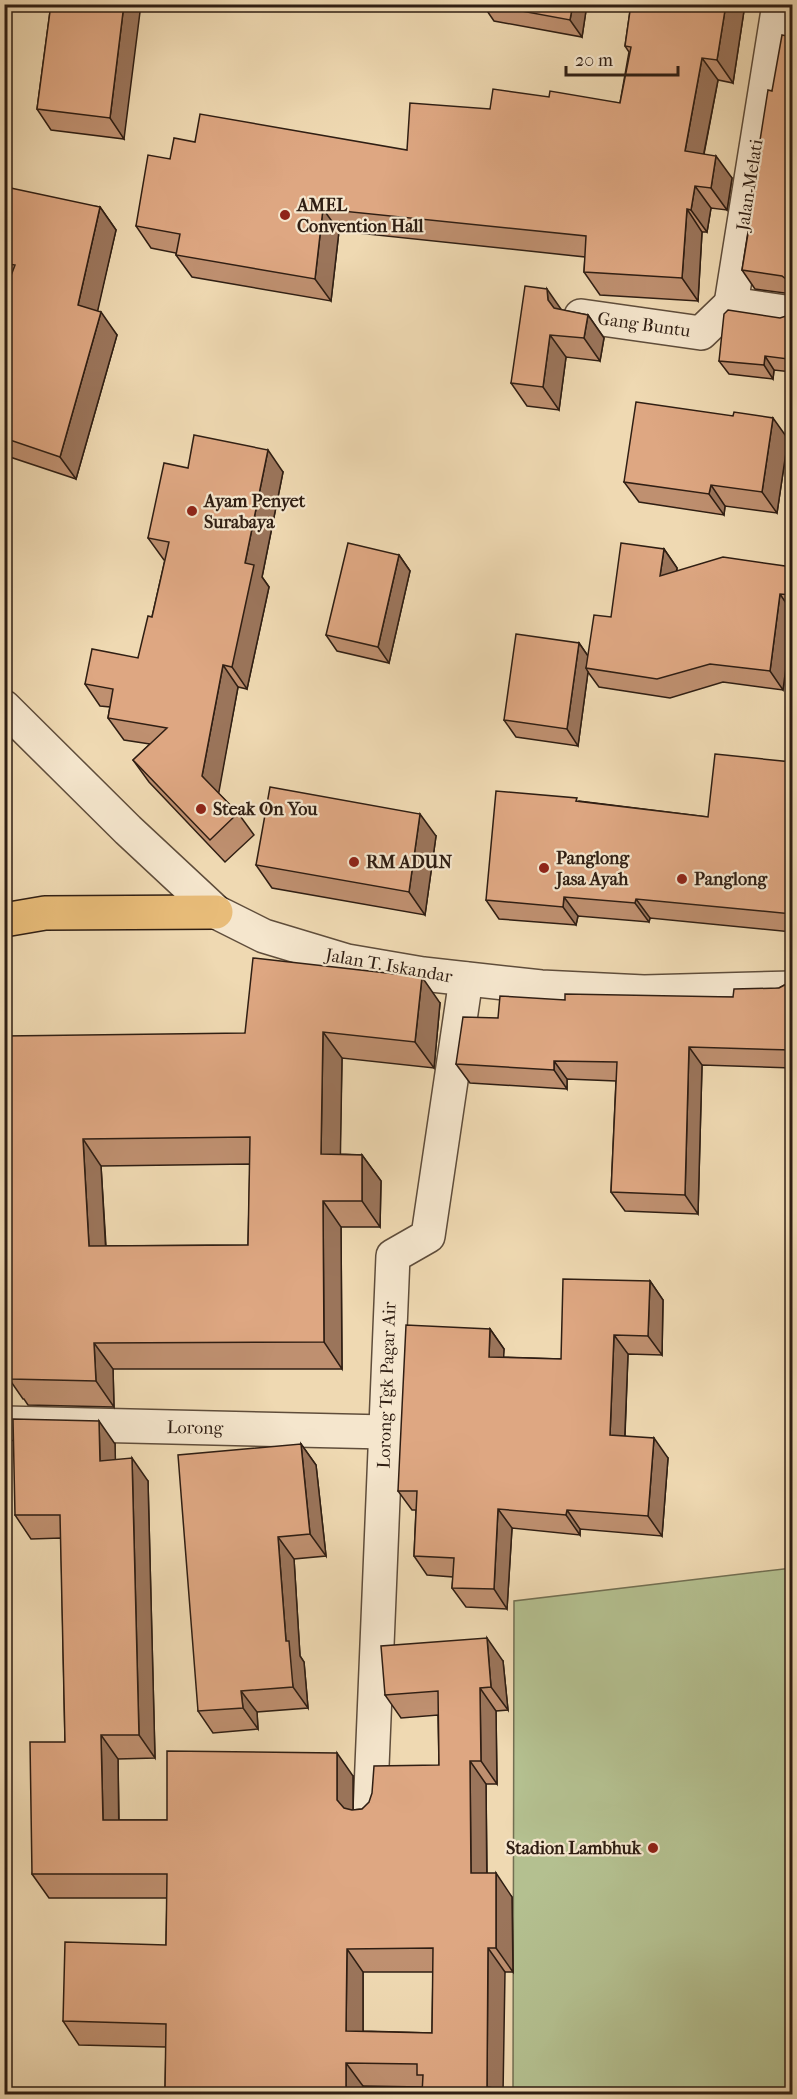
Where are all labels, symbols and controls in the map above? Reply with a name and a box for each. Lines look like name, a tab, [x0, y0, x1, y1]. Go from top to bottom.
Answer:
scale bar	[566, 39, 678, 77]
text: 20 m	[575, 50, 613, 71]
street label: Jalan Melati	[732, 137, 768, 234]
place label: AMEL Convention Hall	[296, 195, 425, 237]
marker: AMEL Convention Hall	[278, 208, 292, 222]
street label: Gang Buntu	[596, 308, 692, 342]
place label: Ayam Penyet Surabaya	[203, 491, 306, 533]
marker: Ayam Penyet Surabaya	[185, 504, 199, 518]
place label: Steak On You	[213, 799, 318, 820]
marker: Steak On You	[194, 802, 208, 816]
place label: Panglong Jasa Ayah	[554, 848, 630, 890]
place label: RM ADUN	[366, 852, 453, 873]
marker: RM ADUN	[347, 855, 361, 869]
marker: Panglong Jasa Ayah	[537, 861, 551, 875]
place label: Panglong	[694, 869, 768, 890]
marker: Panglong	[675, 872, 689, 886]
street label: Jalan T. Iskandar	[322, 944, 454, 988]
street label: Lorong Tgk Pagar Air	[374, 1301, 400, 1469]
street label: Lorong	[167, 1417, 224, 1439]
place label: Stadion Lambhuk	[506, 1838, 642, 1859]
marker: Stadion Lambhuk	[646, 1841, 660, 1855]

